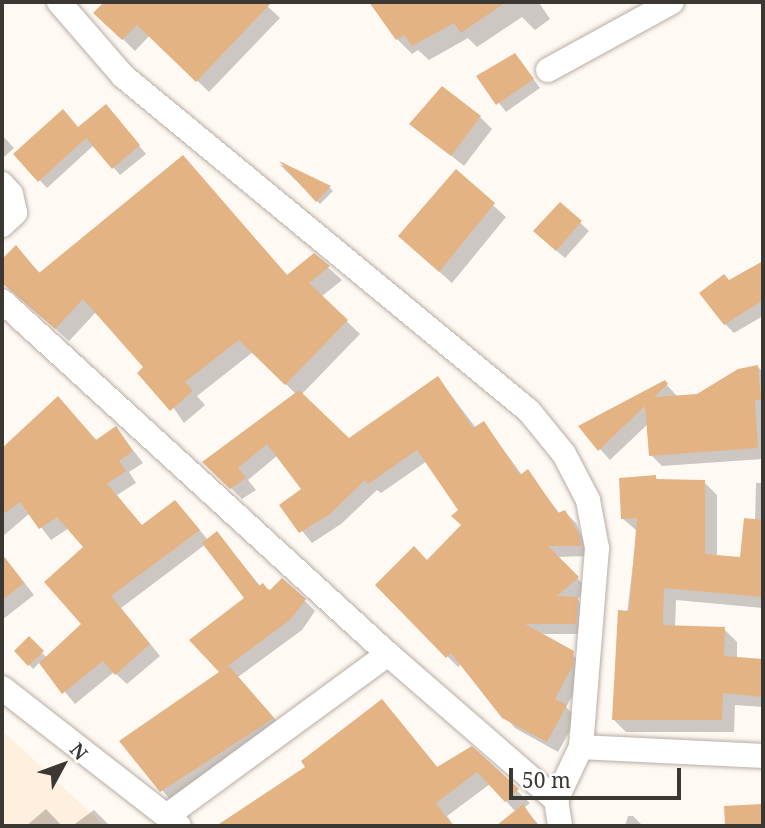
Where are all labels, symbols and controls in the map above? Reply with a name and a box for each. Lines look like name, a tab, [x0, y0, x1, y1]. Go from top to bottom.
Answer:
north arrow	[28, 730, 98, 800]
text: N	[64, 737, 94, 765]
scale bar	[513, 754, 684, 798]
text: 50 m	[522, 766, 571, 794]

